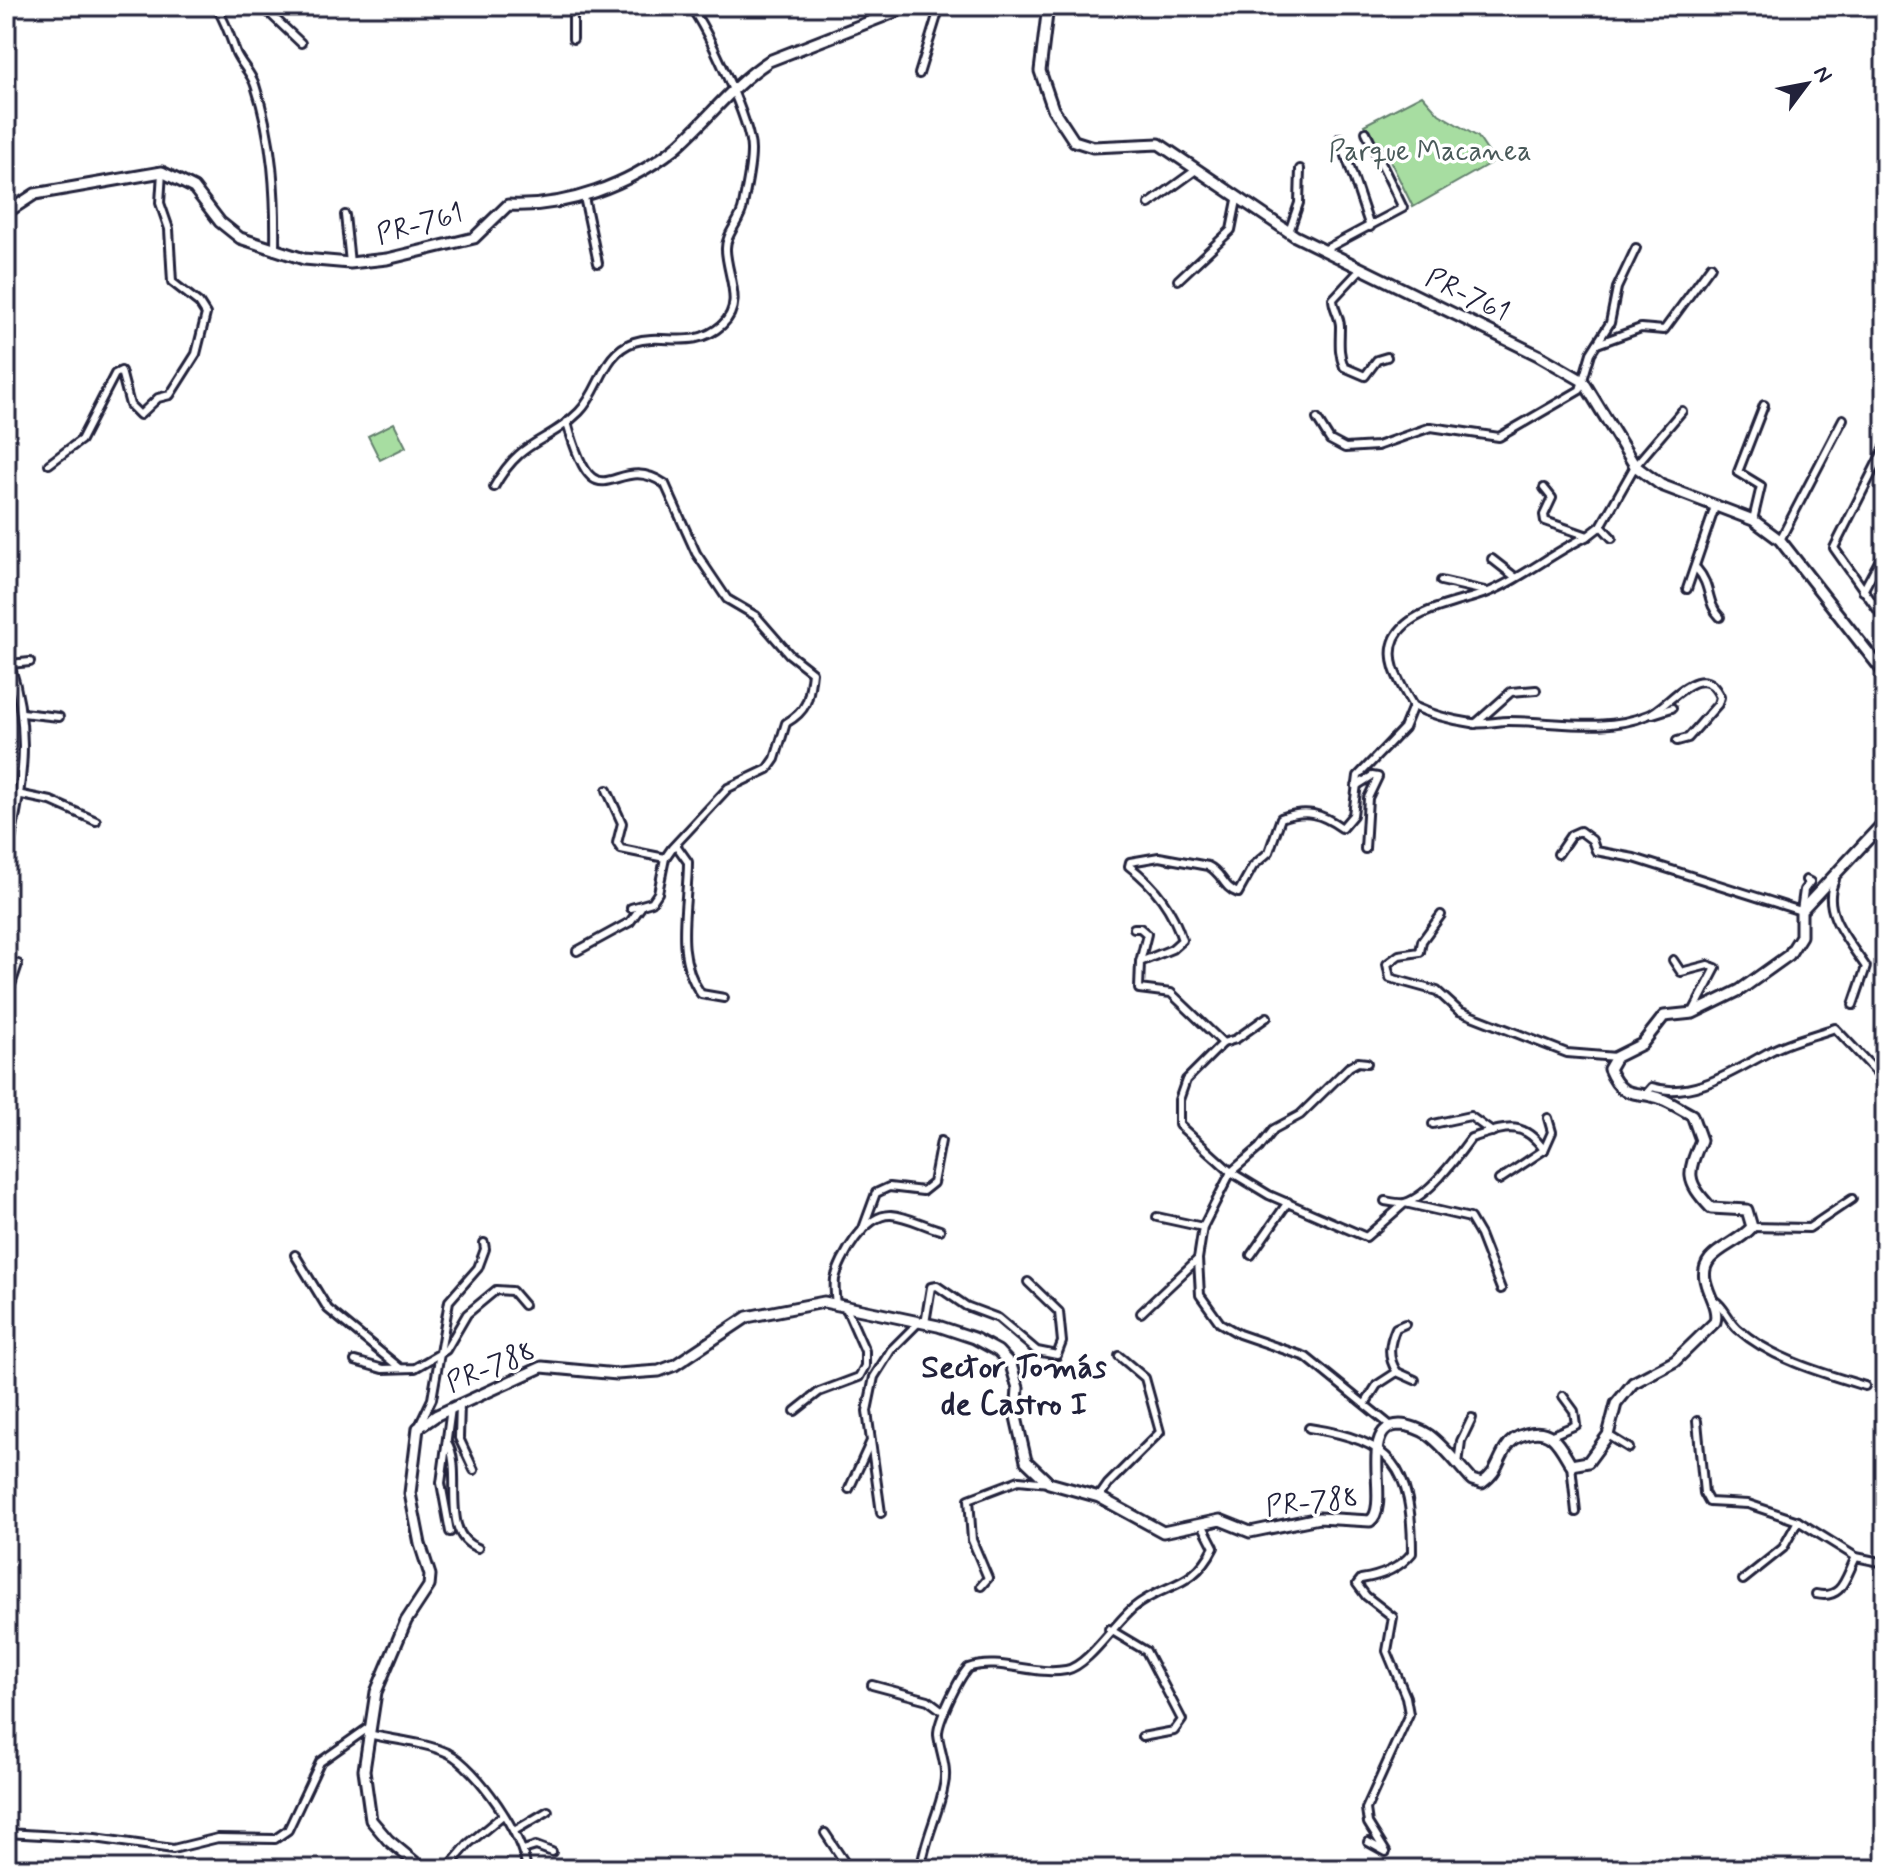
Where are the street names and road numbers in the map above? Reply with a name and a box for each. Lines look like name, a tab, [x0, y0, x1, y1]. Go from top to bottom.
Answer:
street label: PR-761	[373, 196, 467, 254]
street label: PR-761	[1419, 260, 1515, 332]
street label: PR-788	[441, 1334, 541, 1402]
street label: PR-788	[1264, 1480, 1360, 1526]

